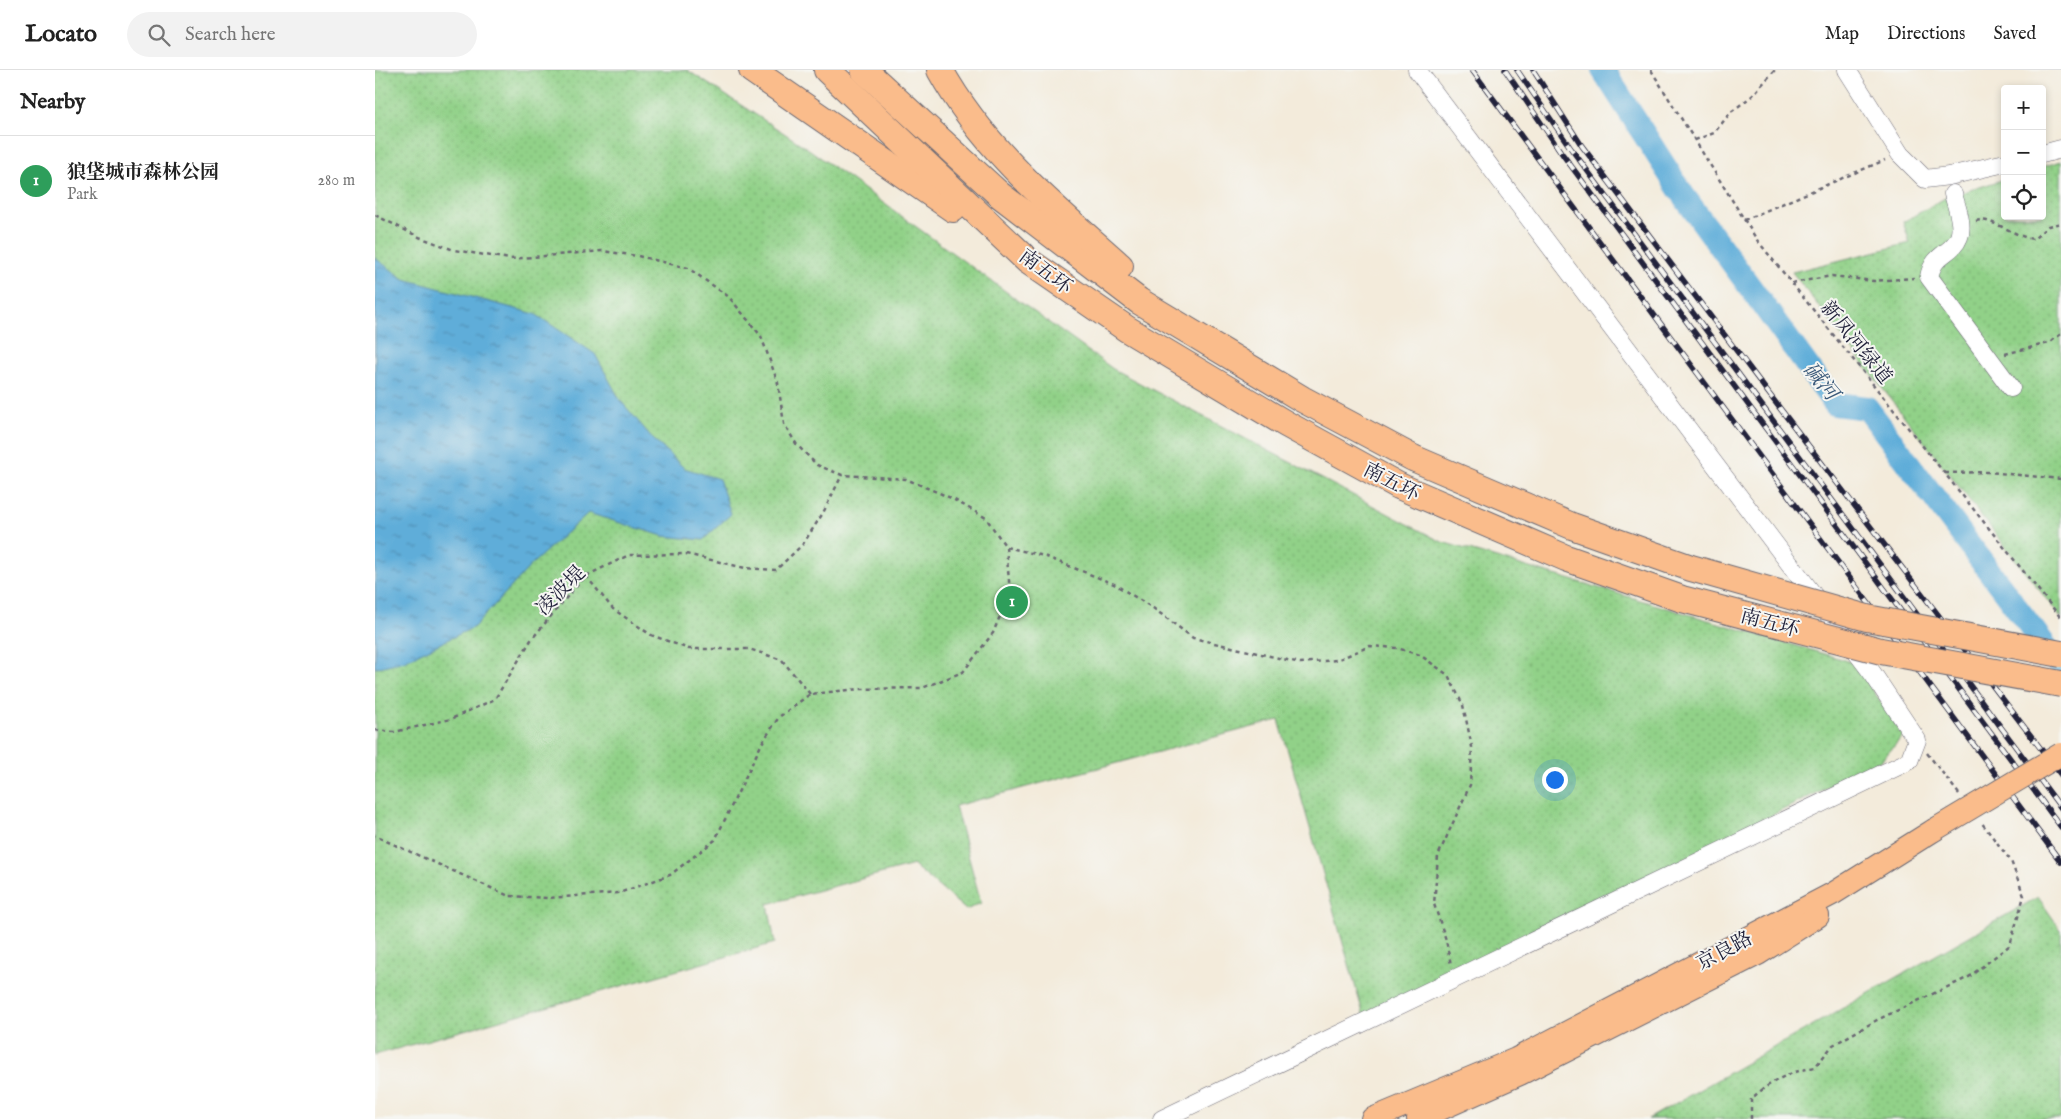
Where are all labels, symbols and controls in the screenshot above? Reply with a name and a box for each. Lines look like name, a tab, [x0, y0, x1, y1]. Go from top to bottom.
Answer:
search box	[127, 12, 477, 57]
text: Locato	[25, 19, 97, 50]
icon: search	[145, 21, 173, 49]
text: Search here	[185, 23, 276, 47]
text: Map	[1825, 23, 1859, 46]
text: Directions	[1887, 23, 1965, 46]
text: Saved	[1993, 23, 2036, 46]
map controls	[2001, 85, 2046, 220]
button: +	[2001, 85, 2046, 130]
text: Nearby	[20, 89, 85, 116]
button: −	[2001, 130, 2046, 175]
text: 狼垡城市森林公园	[67, 161, 219, 185]
text: 1	[33, 171, 39, 191]
text: 280 m	[318, 171, 355, 191]
button: locate	[2001, 175, 2046, 220]
text: Park	[67, 185, 97, 205]
street label: 南五环	[1014, 244, 1077, 300]
street label: 新凤河绿道	[1815, 296, 1897, 390]
water label: 碱河	[1796, 357, 1846, 410]
street label: 南五环	[1359, 458, 1424, 507]
street label: 凌波堤	[531, 561, 591, 621]
pin: 1	[996, 583, 1028, 621]
street label: 南五环	[1737, 604, 1802, 643]
your location	[1542, 767, 1568, 793]
street label: 京良路	[1692, 926, 1757, 976]

